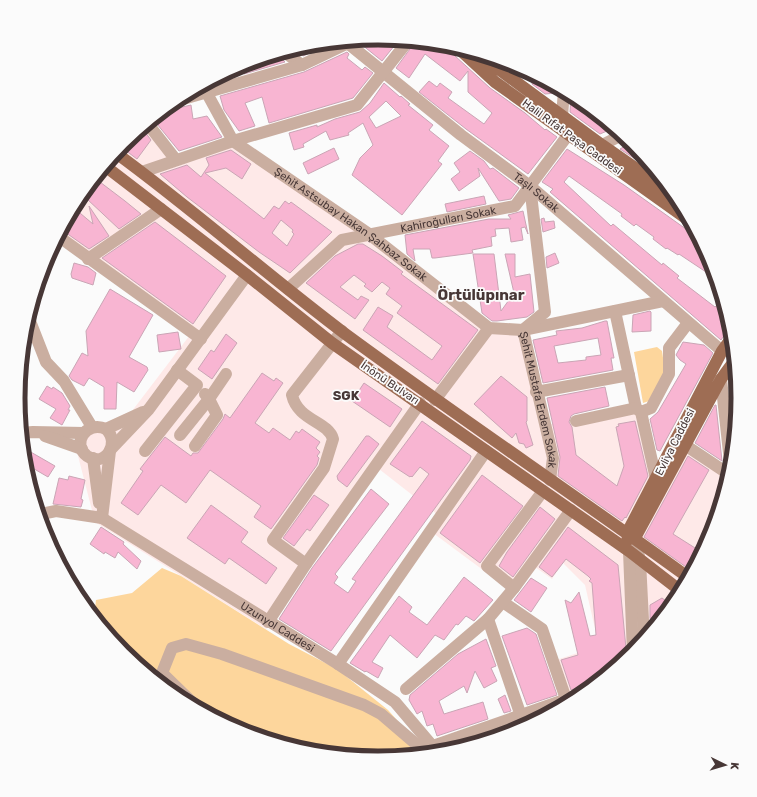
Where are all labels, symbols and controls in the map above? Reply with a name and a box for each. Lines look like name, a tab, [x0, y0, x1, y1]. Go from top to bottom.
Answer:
street label: Halil Rıfat Paşa Caddesi	[520, 96, 624, 178]
street label: Şehit Astsubay Hakan Şahbaz Sokak	[272, 165, 430, 284]
street label: Taşlı Sokak	[511, 170, 562, 215]
street label: Kahiroğulları Sokak	[399, 203, 497, 235]
district label: Örtülüpınar	[437, 286, 525, 304]
street label: Şehit Mustafa Erdem Sokak	[517, 330, 560, 469]
street label: İnönü Bulvarı	[358, 358, 422, 407]
district label: SGK	[333, 388, 360, 403]
street label: Evliya Caddesi	[653, 406, 697, 478]
street label: Uzunyol Caddesi	[238, 599, 317, 655]
north arrow	[705, 745, 745, 785]
text: K	[728, 762, 741, 771]

